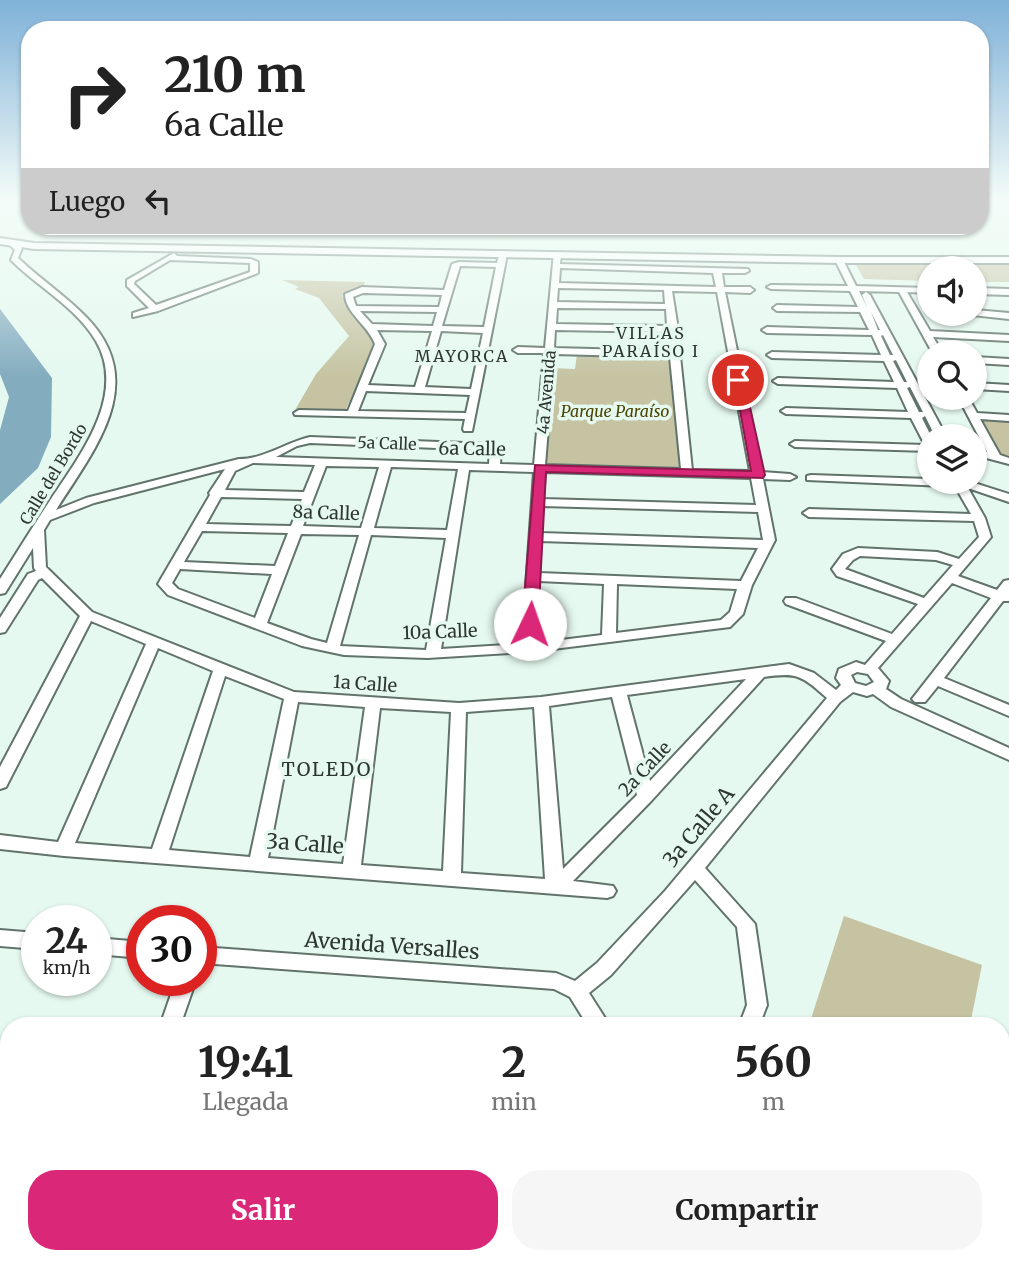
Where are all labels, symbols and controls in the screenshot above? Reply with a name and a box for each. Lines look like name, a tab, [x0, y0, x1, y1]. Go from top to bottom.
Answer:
text: 210 m	[164, 44, 305, 105]
icon: right	[49, 49, 140, 140]
text: 6a Calle	[164, 105, 284, 145]
icon: left	[139, 182, 177, 220]
text: Luego	[49, 185, 125, 218]
map controls	[917, 256, 987, 494]
button: sound	[917, 256, 987, 326]
district label: VILLAS PARAÍSO I	[602, 323, 700, 361]
button: search	[917, 340, 987, 410]
district label: MAYORCA	[415, 346, 509, 366]
street label: 4a Avenida	[532, 349, 560, 435]
pin	[708, 350, 768, 410]
icon: arrive	[719, 361, 757, 399]
park label: Parque Paraíso	[561, 401, 669, 421]
street label: Calle del Bordo	[15, 420, 91, 528]
button: layers	[917, 424, 987, 494]
street label: 5a Calle	[357, 432, 417, 454]
street label: 6a Calle	[438, 436, 506, 461]
street label: 8a Calle	[292, 500, 360, 525]
position arrow	[493, 587, 567, 661]
street label: 10a Calle	[402, 619, 478, 644]
street label: 1a Calle	[332, 670, 398, 697]
street label: 2a Calle	[613, 736, 676, 801]
district label: TOLEDO	[282, 757, 373, 781]
street label: 3a Calle A	[657, 781, 740, 873]
street label: 3a Calle	[265, 827, 345, 860]
speed limit sign: 30	[126, 905, 217, 996]
text: 24	[45, 919, 88, 963]
street label: Avenida Versalles	[303, 926, 480, 965]
text: km/h	[43, 956, 90, 979]
text: 19:41	[198, 1036, 293, 1088]
text: 2	[502, 1036, 526, 1088]
text: 560	[735, 1036, 812, 1088]
text: Llegada	[202, 1087, 289, 1116]
text: min	[491, 1087, 537, 1116]
text: m	[762, 1087, 785, 1116]
button: Salir	[28, 1170, 498, 1250]
button: Compartir	[512, 1170, 982, 1250]

